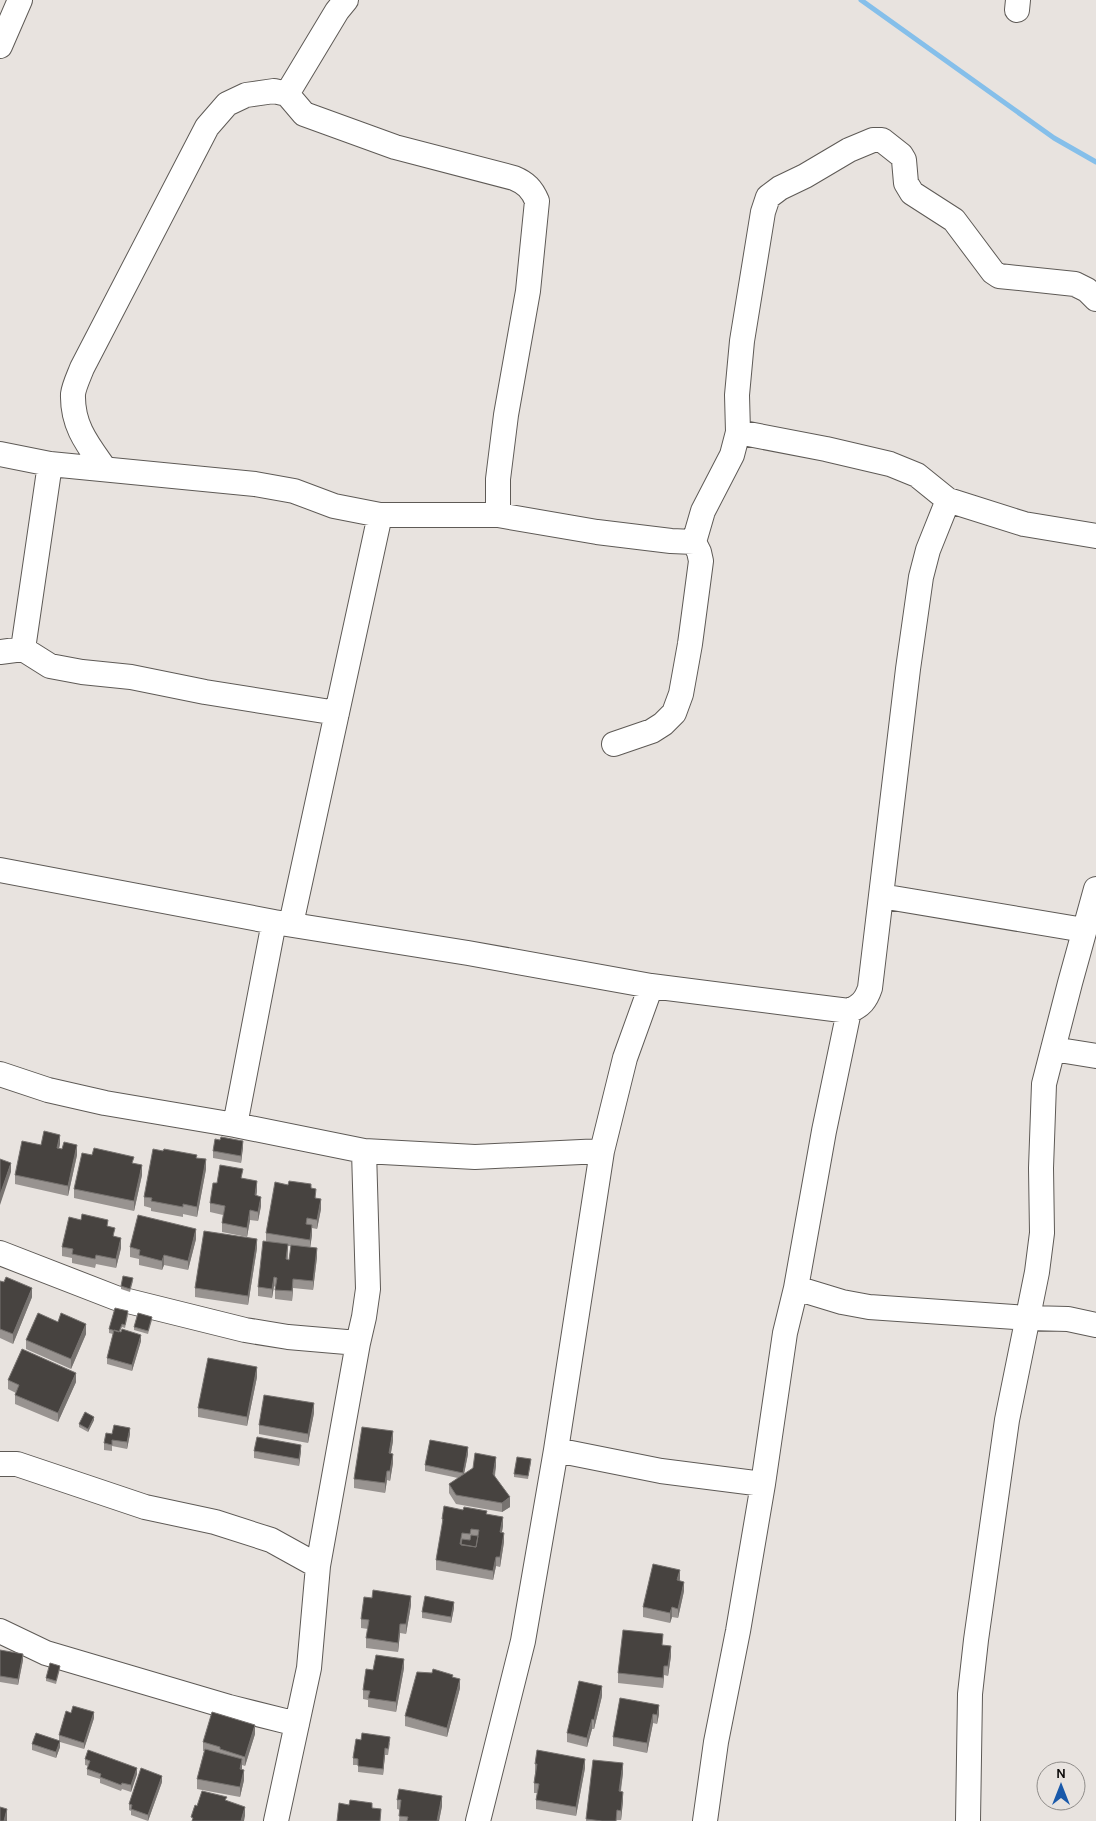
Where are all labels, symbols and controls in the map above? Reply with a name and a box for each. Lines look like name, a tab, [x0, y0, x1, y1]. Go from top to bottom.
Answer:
north arrow	[1036, 1761, 1086, 1811]
text: N	[1056, 1765, 1066, 1782]

